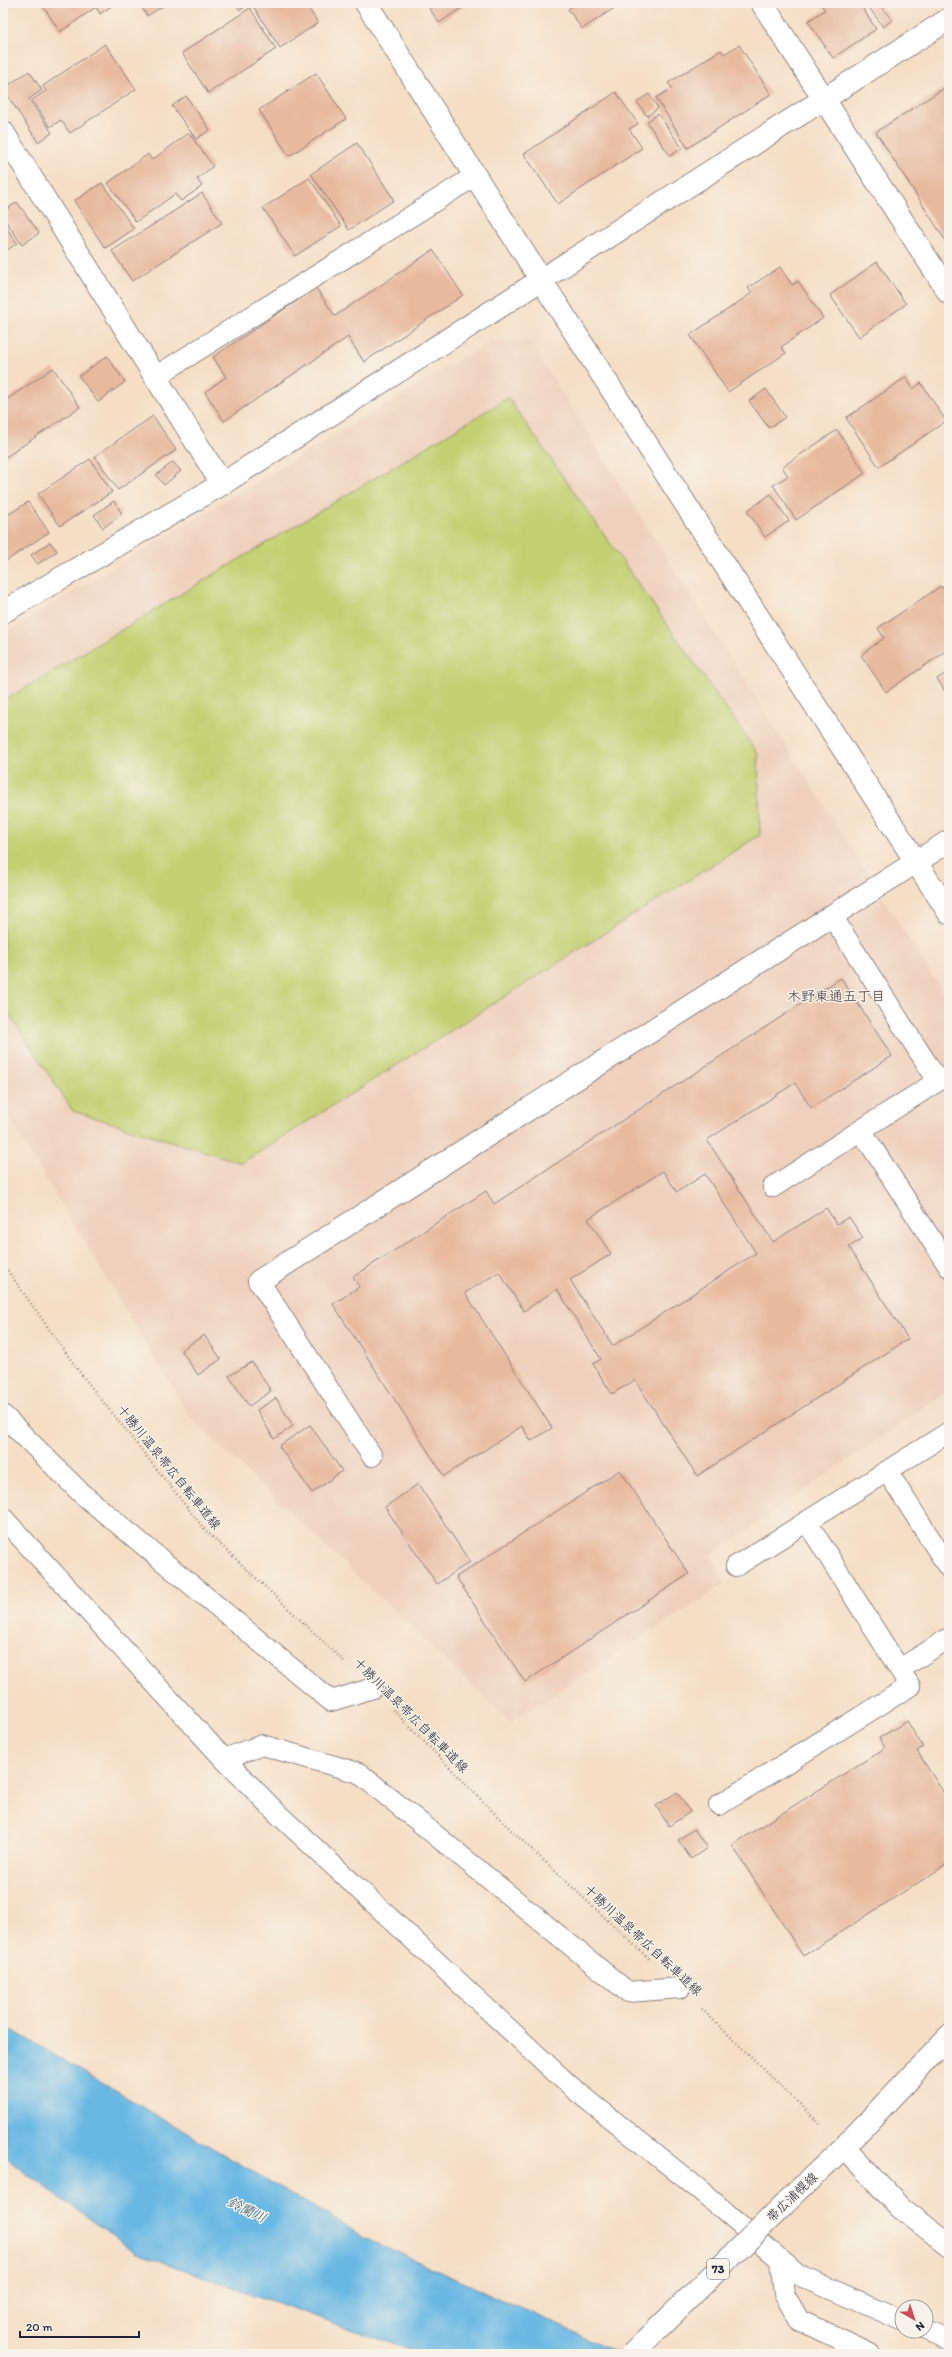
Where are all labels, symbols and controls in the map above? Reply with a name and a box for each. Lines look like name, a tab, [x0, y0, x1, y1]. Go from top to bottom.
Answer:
district label: 木野東通五丁目	[787, 988, 885, 1005]
street label: 十勝川温泉帯広自転車道線	[114, 1402, 225, 1533]
street label: 十勝川温泉帯広自転車道線	[351, 1655, 472, 1776]
street label: 十勝川温泉帯広自転車道線	[581, 1881, 706, 1999]
street label: 帯広浦幌線	[763, 2168, 821, 2225]
water label: 鈴蘭川	[224, 2193, 270, 2227]
road number: 73	[707, 2259, 729, 2279]
north arrow	[894, 2299, 934, 2339]
scale bar	[20, 2313, 139, 2339]
text: N	[913, 2319, 927, 2334]
text: 20 m	[26, 2320, 53, 2334]

